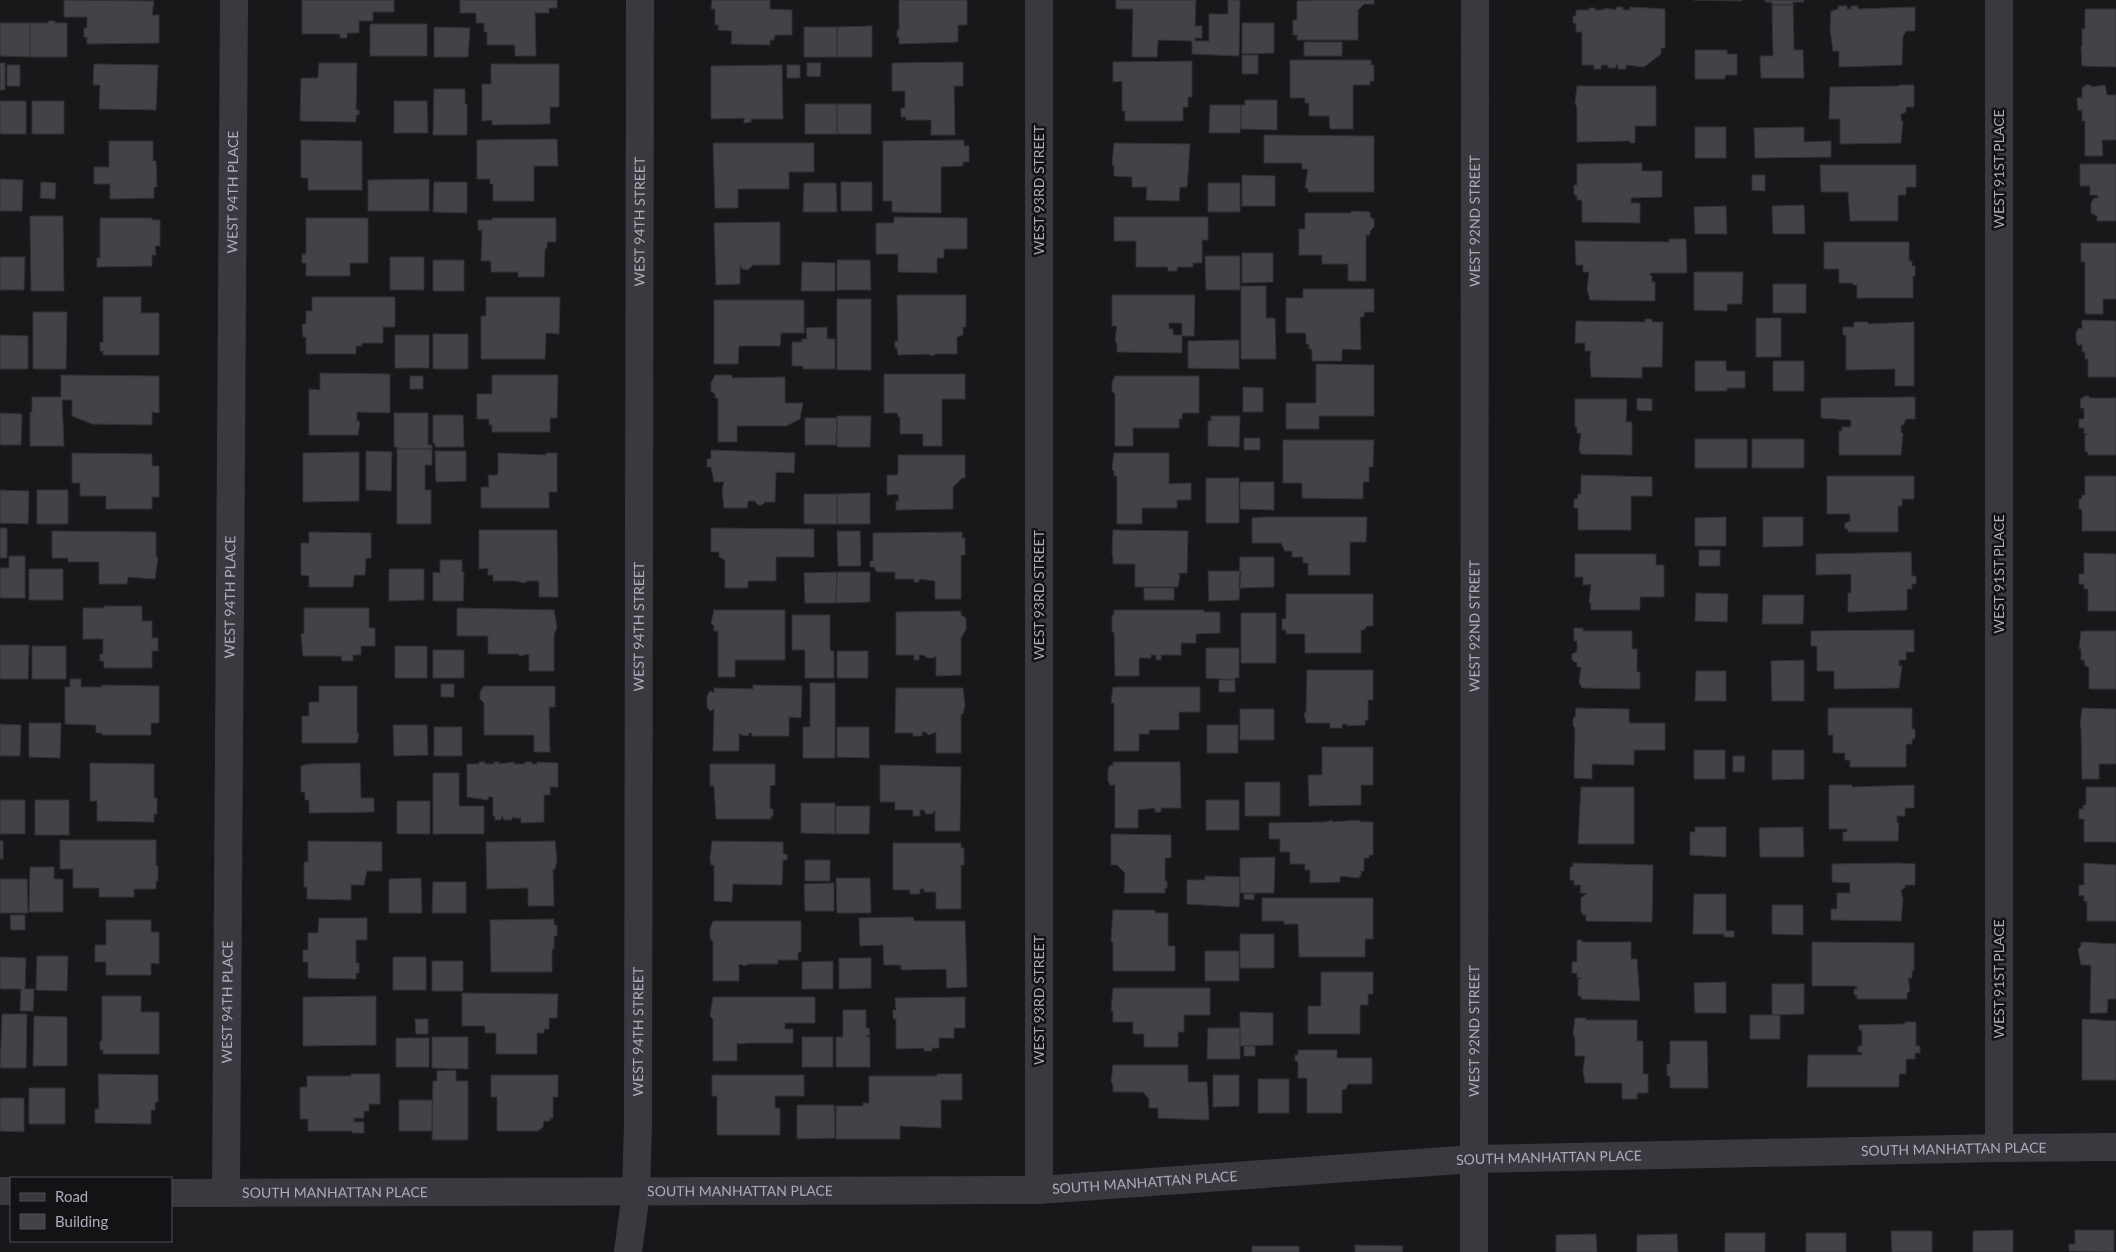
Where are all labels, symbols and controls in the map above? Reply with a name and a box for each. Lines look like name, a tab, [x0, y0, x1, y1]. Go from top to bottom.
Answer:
street label: WEST 91ST PLACE	[1990, 109, 2007, 229]
street label: WEST 93RD STREET	[1030, 124, 1047, 255]
street label: WEST 94TH PLACE	[223, 131, 241, 253]
street label: WEST 92ND STREET	[1466, 154, 1483, 287]
street label: WEST 94TH STREET	[630, 156, 648, 286]
street label: WEST 91ST PLACE	[1990, 514, 2007, 634]
street label: WEST 93RD STREET	[1030, 529, 1047, 660]
street label: WEST 94TH PLACE	[221, 536, 238, 658]
street label: WEST 92ND STREET	[1465, 559, 1483, 692]
street label: WEST 94TH STREET	[630, 561, 647, 691]
street label: WEST 91ST PLACE	[1990, 919, 2007, 1039]
street label: WEST 93RD STREET	[1030, 934, 1047, 1065]
street label: WEST 94TH PLACE	[218, 941, 236, 1063]
street label: WEST 92ND STREET	[1465, 964, 1482, 1097]
street label: WEST 94TH STREET	[629, 966, 646, 1096]
street label: SOUTH MANHATTAN PLACE	[1861, 1139, 2047, 1159]
street label: SOUTH MANHATTAN PLACE	[1455, 1146, 1642, 1168]
street label: SOUTH MANHATTAN PLACE	[1051, 1167, 1238, 1197]
legend	[10, 1177, 172, 1242]
street label: SOUTH MANHATTAN PLACE	[647, 1182, 833, 1199]
street label: SOUTH MANHATTAN PLACE	[242, 1183, 428, 1201]
text: Road	[55, 1187, 88, 1205]
text: Building	[55, 1212, 108, 1230]

